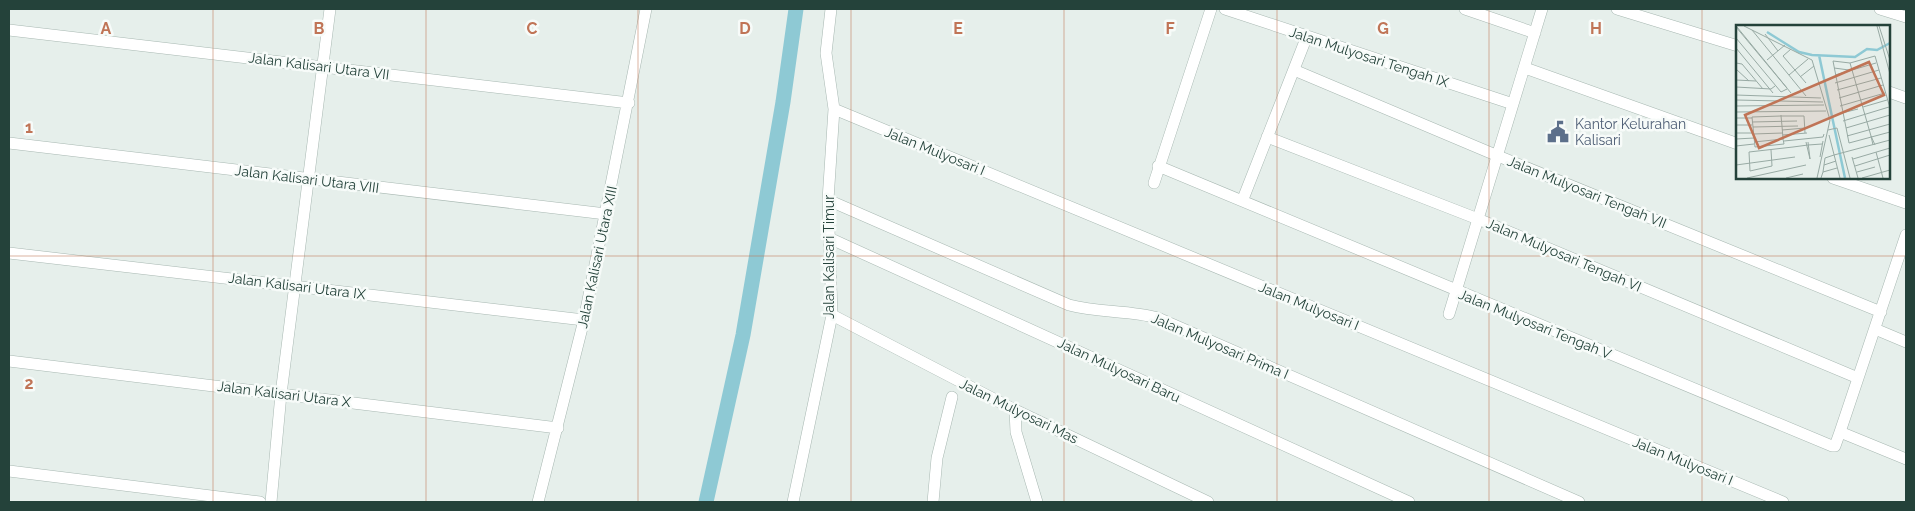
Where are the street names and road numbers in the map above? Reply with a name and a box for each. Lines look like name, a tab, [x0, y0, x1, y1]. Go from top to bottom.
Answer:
street label: Jalan Mulyosari Tengah IX	[1287, 24, 1451, 90]
street label: Jalan Kalisari Utara VII	[248, 49, 390, 83]
street label: Jalan Mulyosari I	[883, 124, 987, 178]
street label: Jalan Mulyosari Tengah VII	[1505, 153, 1669, 231]
street label: Jalan Kalisari Utara VIII	[234, 162, 380, 196]
street label: Jalan Kalisari Utara XIII	[574, 184, 620, 330]
street label: Jalan Kalisari Timur	[821, 195, 837, 319]
street label: Jalan Mulyosari Tengah VI	[1484, 215, 1644, 295]
street label: Jalan Kalisari Utara IX	[227, 270, 367, 302]
street label: Jalan Mulyosari I	[1257, 279, 1361, 333]
street label: Jalan Mulyosari Tengah V	[1456, 286, 1614, 362]
street label: Jalan Mulyosari Prima I	[1149, 310, 1291, 382]
street label: Jalan Mulyosari Baru	[1055, 335, 1183, 405]
street label: Jalan Mulyosari Mas	[957, 375, 1081, 447]
street label: Jalan Kalisari Utara X	[216, 378, 352, 410]
street label: Jalan Mulyosari I	[1631, 434, 1735, 488]

